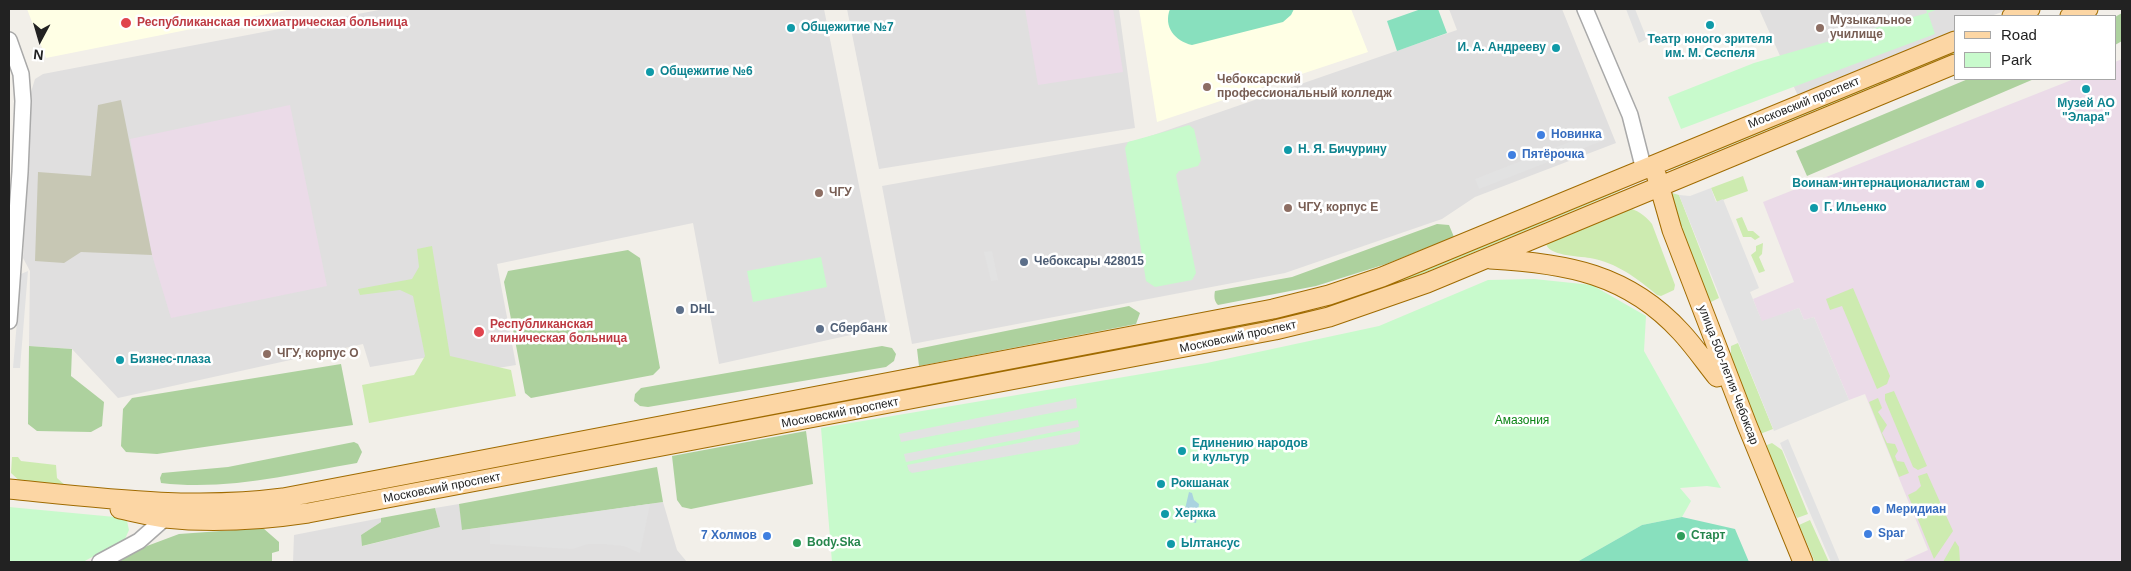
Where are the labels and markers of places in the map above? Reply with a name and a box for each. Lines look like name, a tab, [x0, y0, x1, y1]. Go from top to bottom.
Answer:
place label: Музыкальное училище	[1830, 14, 1912, 42]
marker: Республиканская психиатрическая больница	[119, 16, 133, 30]
place label: Республиканская психиатрическая больница	[137, 16, 408, 30]
marker: Театр юного зрителя им. М. Сеспеля	[1704, 19, 1716, 31]
place label: Общежитие №7	[801, 21, 894, 35]
marker: Общежитие №7	[785, 22, 797, 34]
marker: Музыкальное училище	[1814, 22, 1826, 34]
place label: Театр юного зрителя им. М. Сеспеля	[1648, 33, 1772, 61]
place label: И. А. Андрееву	[1457, 41, 1546, 55]
marker: И. А. Андрееву	[1550, 42, 1562, 54]
place label: Общежитие №6	[660, 65, 753, 79]
marker: Общежитие №6	[644, 66, 656, 78]
place label: Чебоксарский профессиональный колледж	[1217, 73, 1392, 101]
marker: Чебоксарский профессиональный колледж	[1201, 81, 1213, 93]
marker: Музей АО "Элара"	[2080, 83, 2092, 95]
place label: Музей АО "Элара"	[2057, 97, 2115, 125]
place label: Новинка	[1551, 128, 1602, 142]
marker: Новинка	[1535, 129, 1547, 141]
place label: Н. Я. Бичурину	[1298, 143, 1387, 157]
marker: Н. Я. Бичурину	[1282, 144, 1294, 156]
place label: Пятёрочка	[1522, 148, 1584, 162]
marker: Пятёрочка	[1506, 149, 1518, 161]
place label: Воинам-интернационалистам	[1792, 177, 1970, 191]
marker: Воинам-интернационалистам	[1974, 178, 1986, 190]
place label: ЧГУ	[829, 186, 852, 200]
marker: ЧГУ	[813, 187, 825, 199]
place label: ЧГУ, корпус Е	[1298, 201, 1378, 215]
place label: Г. Ильенко	[1824, 201, 1887, 215]
marker: ЧГУ, корпус Е	[1282, 202, 1294, 214]
marker: Г. Ильенко	[1808, 202, 1820, 214]
place label: Чебоксары 428015	[1034, 255, 1144, 269]
marker: Чебоксары 428015	[1018, 256, 1030, 268]
place label: DHL	[690, 303, 715, 317]
marker: DHL	[674, 304, 686, 316]
place label: Республиканская клиническая больница	[490, 318, 627, 346]
place label: Сбербанк	[830, 322, 887, 336]
marker: Сбербанк	[814, 323, 826, 335]
marker: Республиканская клиническая больница	[472, 325, 486, 339]
place label: ЧГУ, корпус О	[277, 347, 358, 361]
marker: ЧГУ, корпус О	[261, 348, 273, 360]
place label: Бизнес-плаза	[130, 353, 211, 367]
marker: Бизнес-плаза	[114, 354, 126, 366]
place label: Единению народов и культур	[1192, 437, 1308, 465]
marker: Единению народов и культур	[1176, 445, 1188, 457]
place label: Рокшанак	[1171, 477, 1229, 491]
marker: Рокшанак	[1155, 478, 1167, 490]
place label: Меридиан	[1886, 503, 1946, 517]
marker: Меридиан	[1870, 504, 1882, 516]
place label: Херкка	[1175, 507, 1216, 521]
marker: Херкка	[1159, 508, 1171, 520]
place label: Spar	[1878, 527, 1905, 541]
marker: Spar	[1862, 528, 1874, 540]
place label: 7 Холмов	[701, 529, 757, 543]
place label: Старт	[1691, 529, 1725, 543]
marker: 7 Холмов	[761, 530, 773, 542]
marker: Старт	[1675, 530, 1687, 542]
place label: Body.Ska	[807, 536, 861, 550]
marker: Body.Ska	[791, 537, 803, 549]
place label: Ылтансус	[1181, 537, 1240, 551]
marker: Ылтансус	[1165, 538, 1177, 550]

